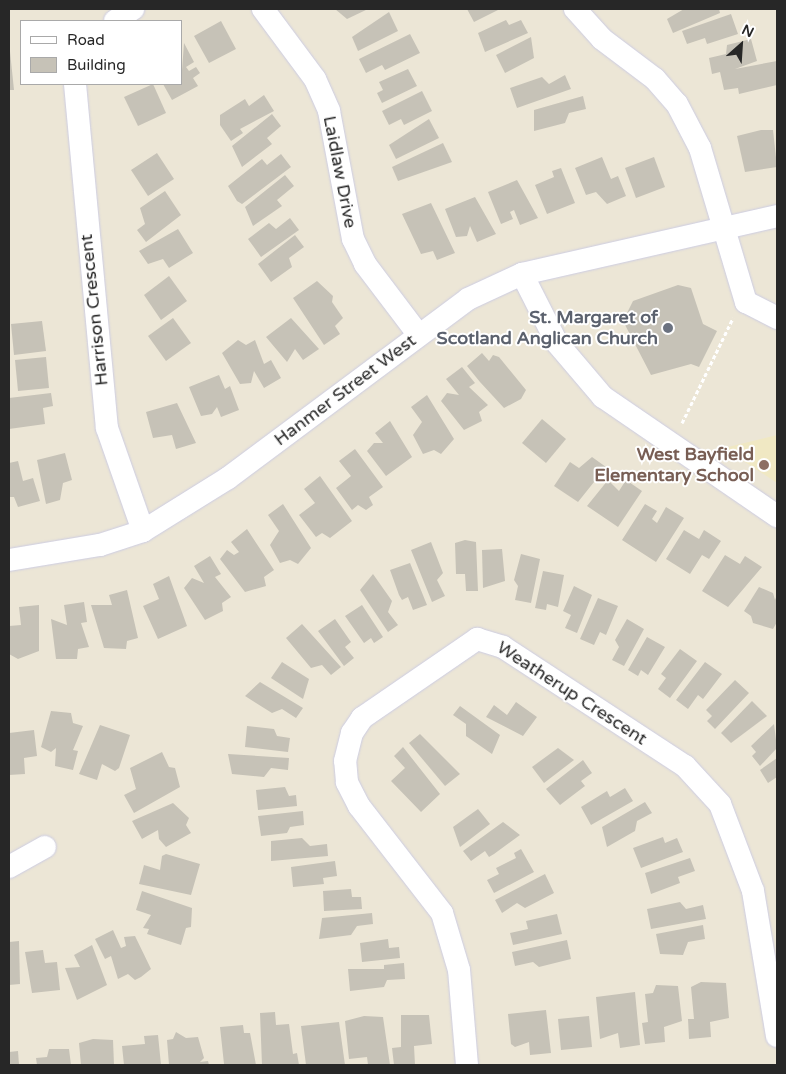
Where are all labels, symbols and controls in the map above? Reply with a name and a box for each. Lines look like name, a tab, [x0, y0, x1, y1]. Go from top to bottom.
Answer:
legend	[20, 20, 182, 85]
north arrow	[716, 20, 766, 70]
text: N	[739, 21, 757, 41]
text: Road	[67, 31, 105, 49]
text: Building	[67, 56, 126, 74]
street label: Laidlaw Drive	[319, 114, 361, 230]
street label: Harrison Crescent	[75, 233, 113, 387]
place label: St. Margaret of Scotland Anglican Church	[437, 307, 658, 350]
marker: St. Margaret of Scotland Anglican Church	[662, 322, 674, 334]
street label: Hanmer Street West	[270, 330, 420, 450]
place label: West Bayfield Elementary School	[594, 444, 754, 486]
marker: West Bayfield Elementary School	[758, 459, 770, 471]
street label: Weatherup Crescent	[493, 636, 651, 750]

